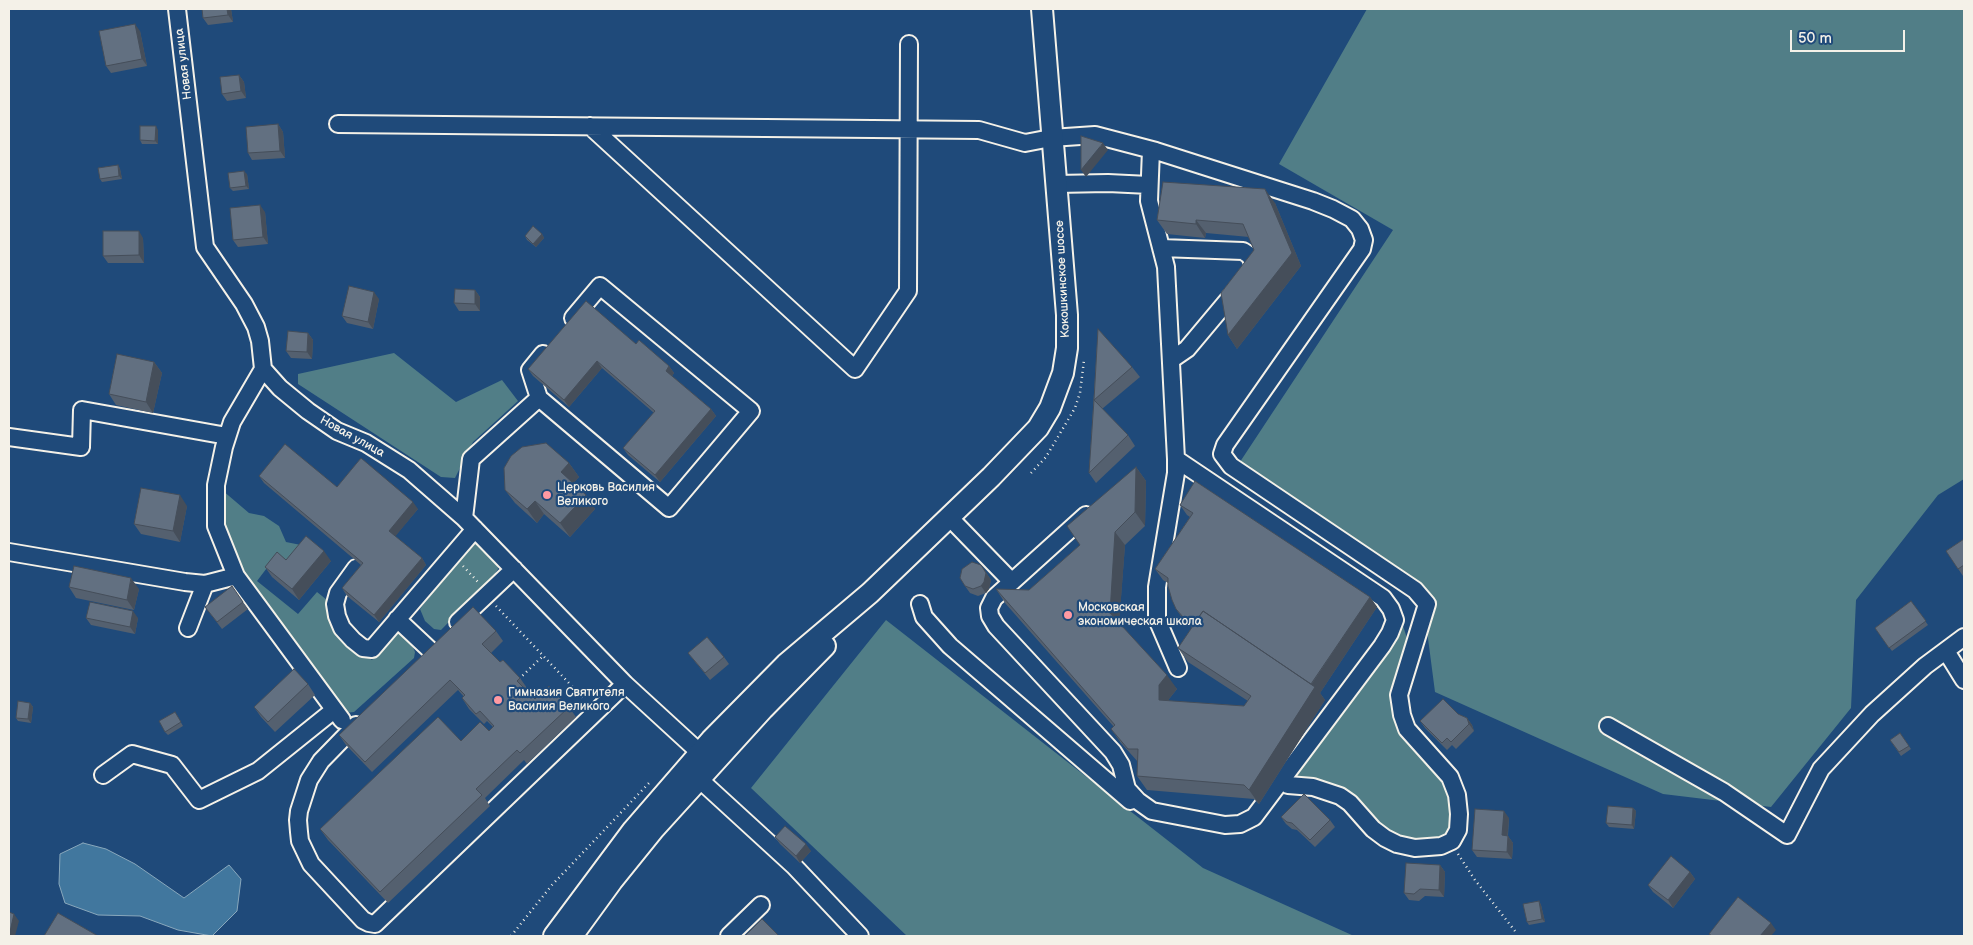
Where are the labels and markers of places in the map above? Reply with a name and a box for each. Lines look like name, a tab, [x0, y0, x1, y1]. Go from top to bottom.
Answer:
place label: Церковь Василия Великого	[557, 481, 655, 509]
marker: Церковь Василия Великого	[541, 489, 553, 501]
place label: Московская экономическая школа	[1078, 601, 1202, 629]
marker: Московская экономическая школа	[1062, 609, 1074, 621]
place label: Гимназия Святителя Василия Великого	[508, 686, 625, 714]
marker: Гимназия Святителя Василия Великого	[492, 694, 504, 706]

